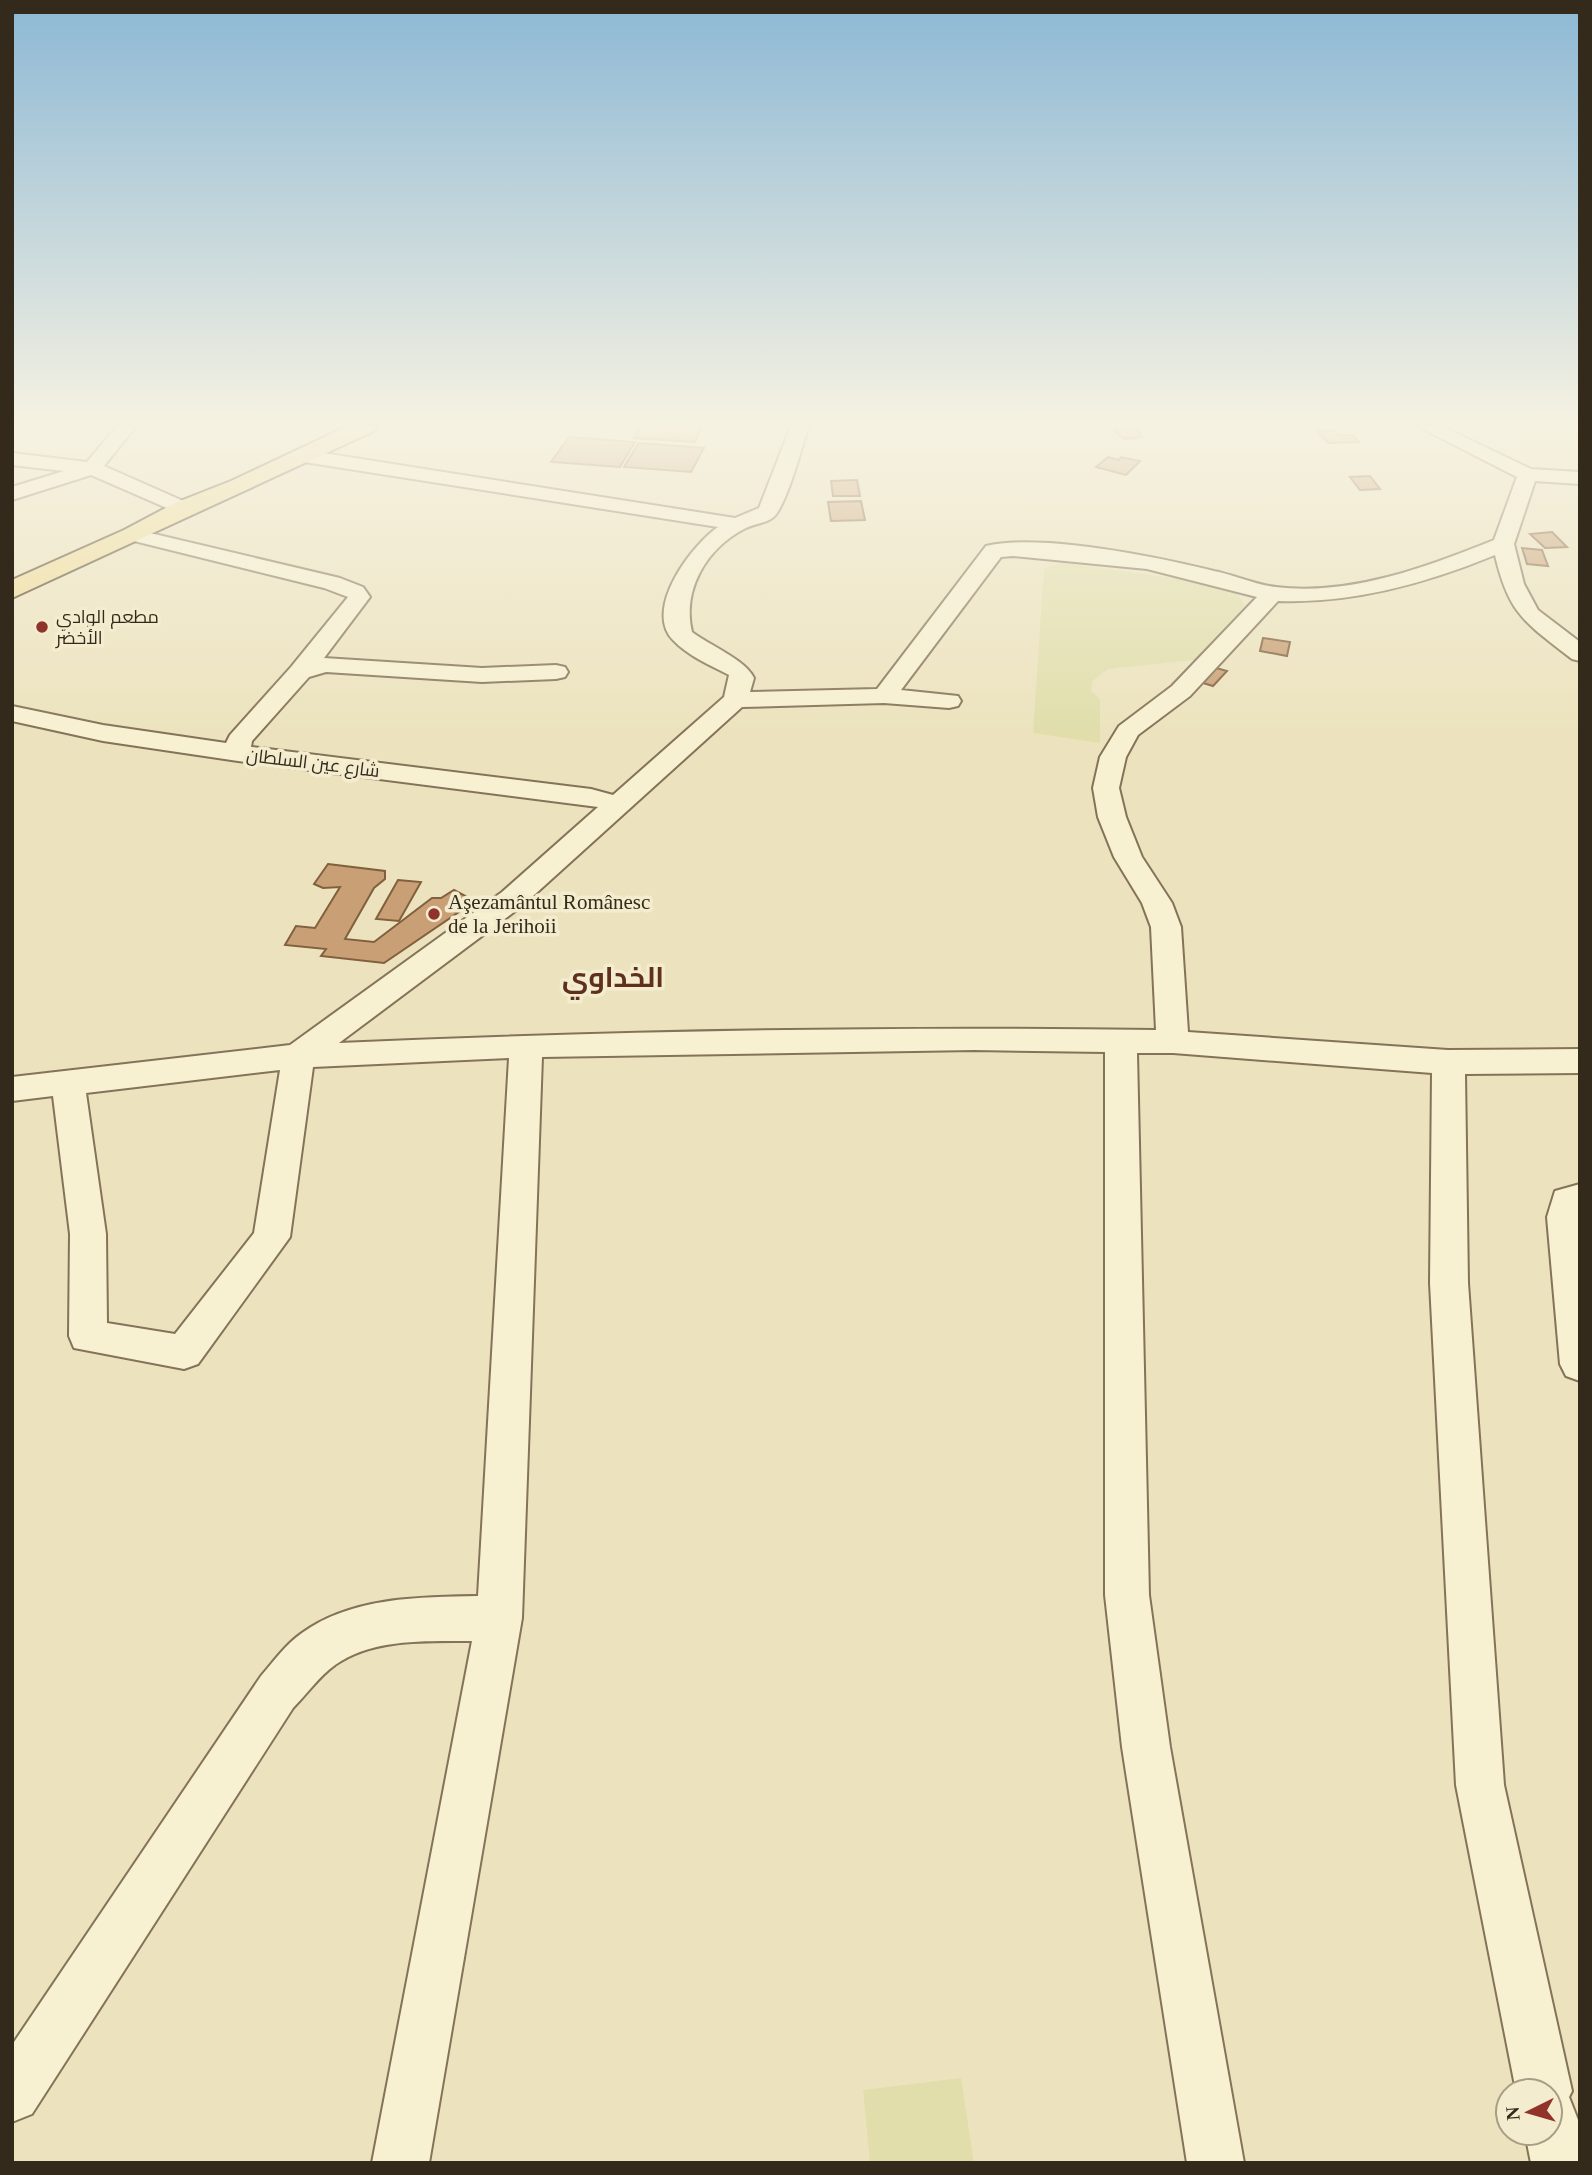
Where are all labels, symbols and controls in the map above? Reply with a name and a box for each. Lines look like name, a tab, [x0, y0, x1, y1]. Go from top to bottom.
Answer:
place label: مطعم الوادي الأخضر	[55, 607, 159, 649]
marker: مطعم الوادي الأخضر	[34, 619, 50, 635]
street label: شارع عين السلطان	[245, 745, 381, 783]
place label: Aşezamântul Românesc de la Jerihoii	[448, 890, 650, 938]
marker: Aşezamântul Românesc de la Jerihoii	[426, 906, 442, 922]
district label: الخداوي	[562, 962, 664, 1000]
north arrow	[1494, 2077, 1564, 2147]
text: N	[1501, 2105, 1524, 2121]

